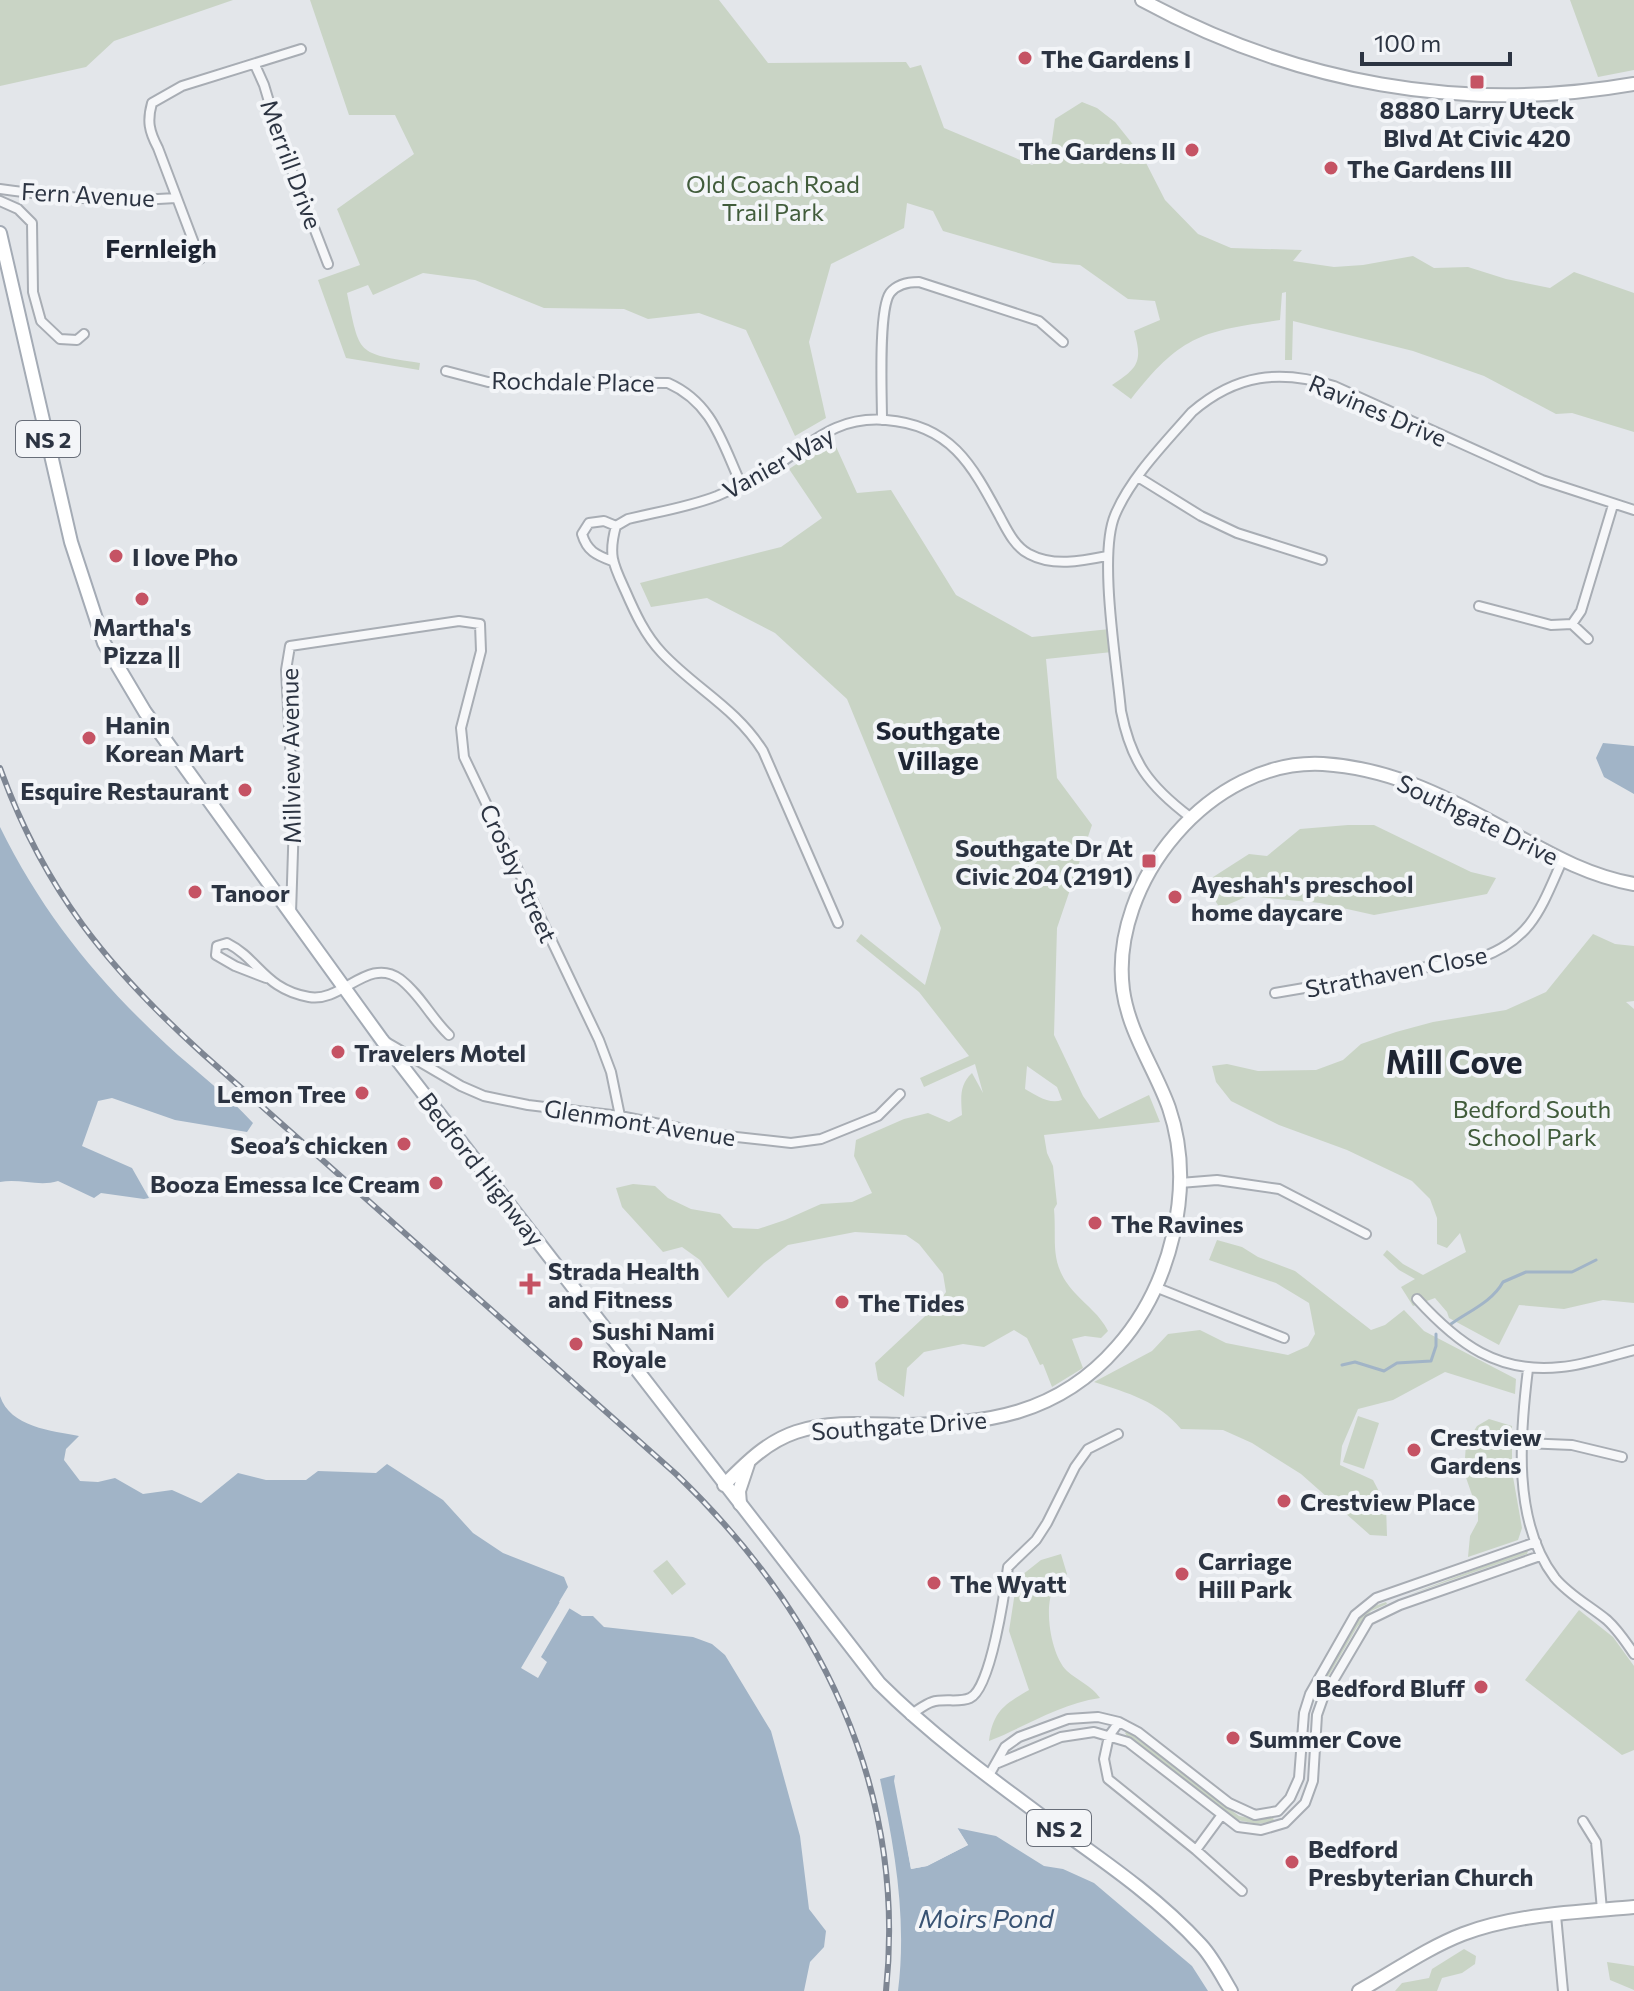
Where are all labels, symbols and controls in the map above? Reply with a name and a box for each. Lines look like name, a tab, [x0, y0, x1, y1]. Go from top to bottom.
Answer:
scale bar	[1362, 16, 1510, 66]
text: 100 m	[1374, 28, 1441, 57]
place label: The Gardens I	[1041, 44, 1191, 73]
marker: The Gardens I	[1016, 49, 1034, 67]
marker: 8880 Larry Uteck Blvd At Civic 420	[1468, 73, 1486, 91]
street label: Merrill Drive	[255, 95, 329, 233]
place label: 8880 Larry Uteck Blvd At Civic 420	[1380, 95, 1575, 152]
place label: The Gardens II	[1018, 136, 1176, 165]
marker: The Gardens II	[1183, 141, 1201, 159]
place label: The Gardens III	[1347, 154, 1512, 183]
marker: The Gardens III	[1322, 159, 1340, 177]
park label: Old Coach Road Trail Park	[686, 169, 860, 226]
street label: Fern Avenue	[20, 176, 156, 212]
district label: Fernleigh	[105, 232, 217, 263]
street label: Rochdale Place	[491, 365, 655, 397]
street label: Ravines Drive	[1305, 368, 1451, 452]
street label: Vanier Way	[717, 420, 839, 504]
road number: NS 2	[16, 421, 80, 457]
place label: I love Pho	[132, 542, 238, 571]
marker: I love Pho	[107, 547, 125, 565]
marker: Martha's Pizza ||	[133, 590, 151, 608]
place label: Martha's Pizza ||	[93, 612, 191, 669]
street label: Millview Avenue	[274, 668, 306, 844]
place label: Hanin Korean Mart	[105, 710, 244, 767]
district label: Southgate Village	[876, 714, 1000, 775]
marker: Hanin Korean Mart	[80, 729, 98, 747]
street label: Southgate Drive	[1393, 767, 1563, 871]
place label: Esquire Restaurant	[20, 776, 229, 805]
marker: Esquire Restaurant	[236, 781, 254, 799]
street label: Crosby Street	[474, 799, 564, 947]
place label: Southgate Dr At Civic 204 (2191)	[955, 833, 1133, 890]
marker: Southgate Dr At Civic 204 (2191)	[1140, 852, 1158, 870]
place label: Ayeshah's preschool home daycare	[1191, 869, 1414, 926]
place label: Tanoor	[211, 878, 290, 907]
marker: Tanoor	[186, 883, 204, 901]
marker: Ayeshah's preschool home daycare	[1166, 888, 1184, 906]
street label: Strathaven Close	[1303, 939, 1489, 1003]
place label: Travelers Motel	[354, 1038, 526, 1067]
district label: Mill Cove	[1385, 1041, 1523, 1081]
marker: Travelers Motel	[329, 1043, 347, 1061]
place label: Lemon Tree	[217, 1079, 346, 1108]
marker: Lemon Tree	[353, 1084, 371, 1102]
street label: Bedford Highway	[413, 1086, 551, 1252]
street label: Glenmont Avenue	[542, 1093, 738, 1151]
park label: Bedford South School Park	[1453, 1094, 1611, 1151]
place label: Seoa’s chicken	[230, 1130, 388, 1159]
marker: Seoa’s chicken	[395, 1135, 413, 1153]
place label: Booza Emessa Ice Cream	[150, 1169, 420, 1198]
marker: Booza Emessa Ice Cream	[427, 1174, 445, 1192]
place label: The Ravines	[1111, 1209, 1244, 1238]
marker: The Ravines	[1086, 1214, 1104, 1232]
place label: Strada Health and Fitness	[548, 1256, 700, 1313]
marker: Strada Health and Fitness	[519, 1273, 541, 1295]
place label: The Tides	[858, 1288, 965, 1317]
marker: The Tides	[833, 1293, 851, 1311]
place label: Sushi Nami Royale	[592, 1316, 715, 1373]
marker: Sushi Nami Royale	[567, 1335, 585, 1353]
street label: Southgate Drive	[810, 1404, 988, 1446]
place label: Crestview Gardens	[1430, 1422, 1542, 1479]
marker: Crestview Gardens	[1405, 1441, 1423, 1459]
place label: Crestview Place	[1300, 1487, 1475, 1516]
marker: Crestview Place	[1275, 1492, 1293, 1510]
place label: Carriage Hill Park	[1198, 1546, 1292, 1603]
marker: Carriage Hill Park	[1173, 1565, 1191, 1583]
place label: The Wyatt	[950, 1569, 1067, 1598]
marker: The Wyatt	[925, 1574, 943, 1592]
place label: Bedford Bluff	[1315, 1673, 1466, 1702]
marker: Bedford Bluff	[1472, 1678, 1490, 1696]
place label: Summer Cove	[1249, 1724, 1402, 1753]
marker: Summer Cove	[1224, 1729, 1242, 1747]
road number: NS 2	[1027, 1810, 1091, 1846]
place label: Bedford Presbyterian Church	[1308, 1834, 1533, 1891]
marker: Bedford Presbyterian Church	[1283, 1853, 1301, 1871]
water label: Moirs Pond	[918, 1902, 1055, 1933]

